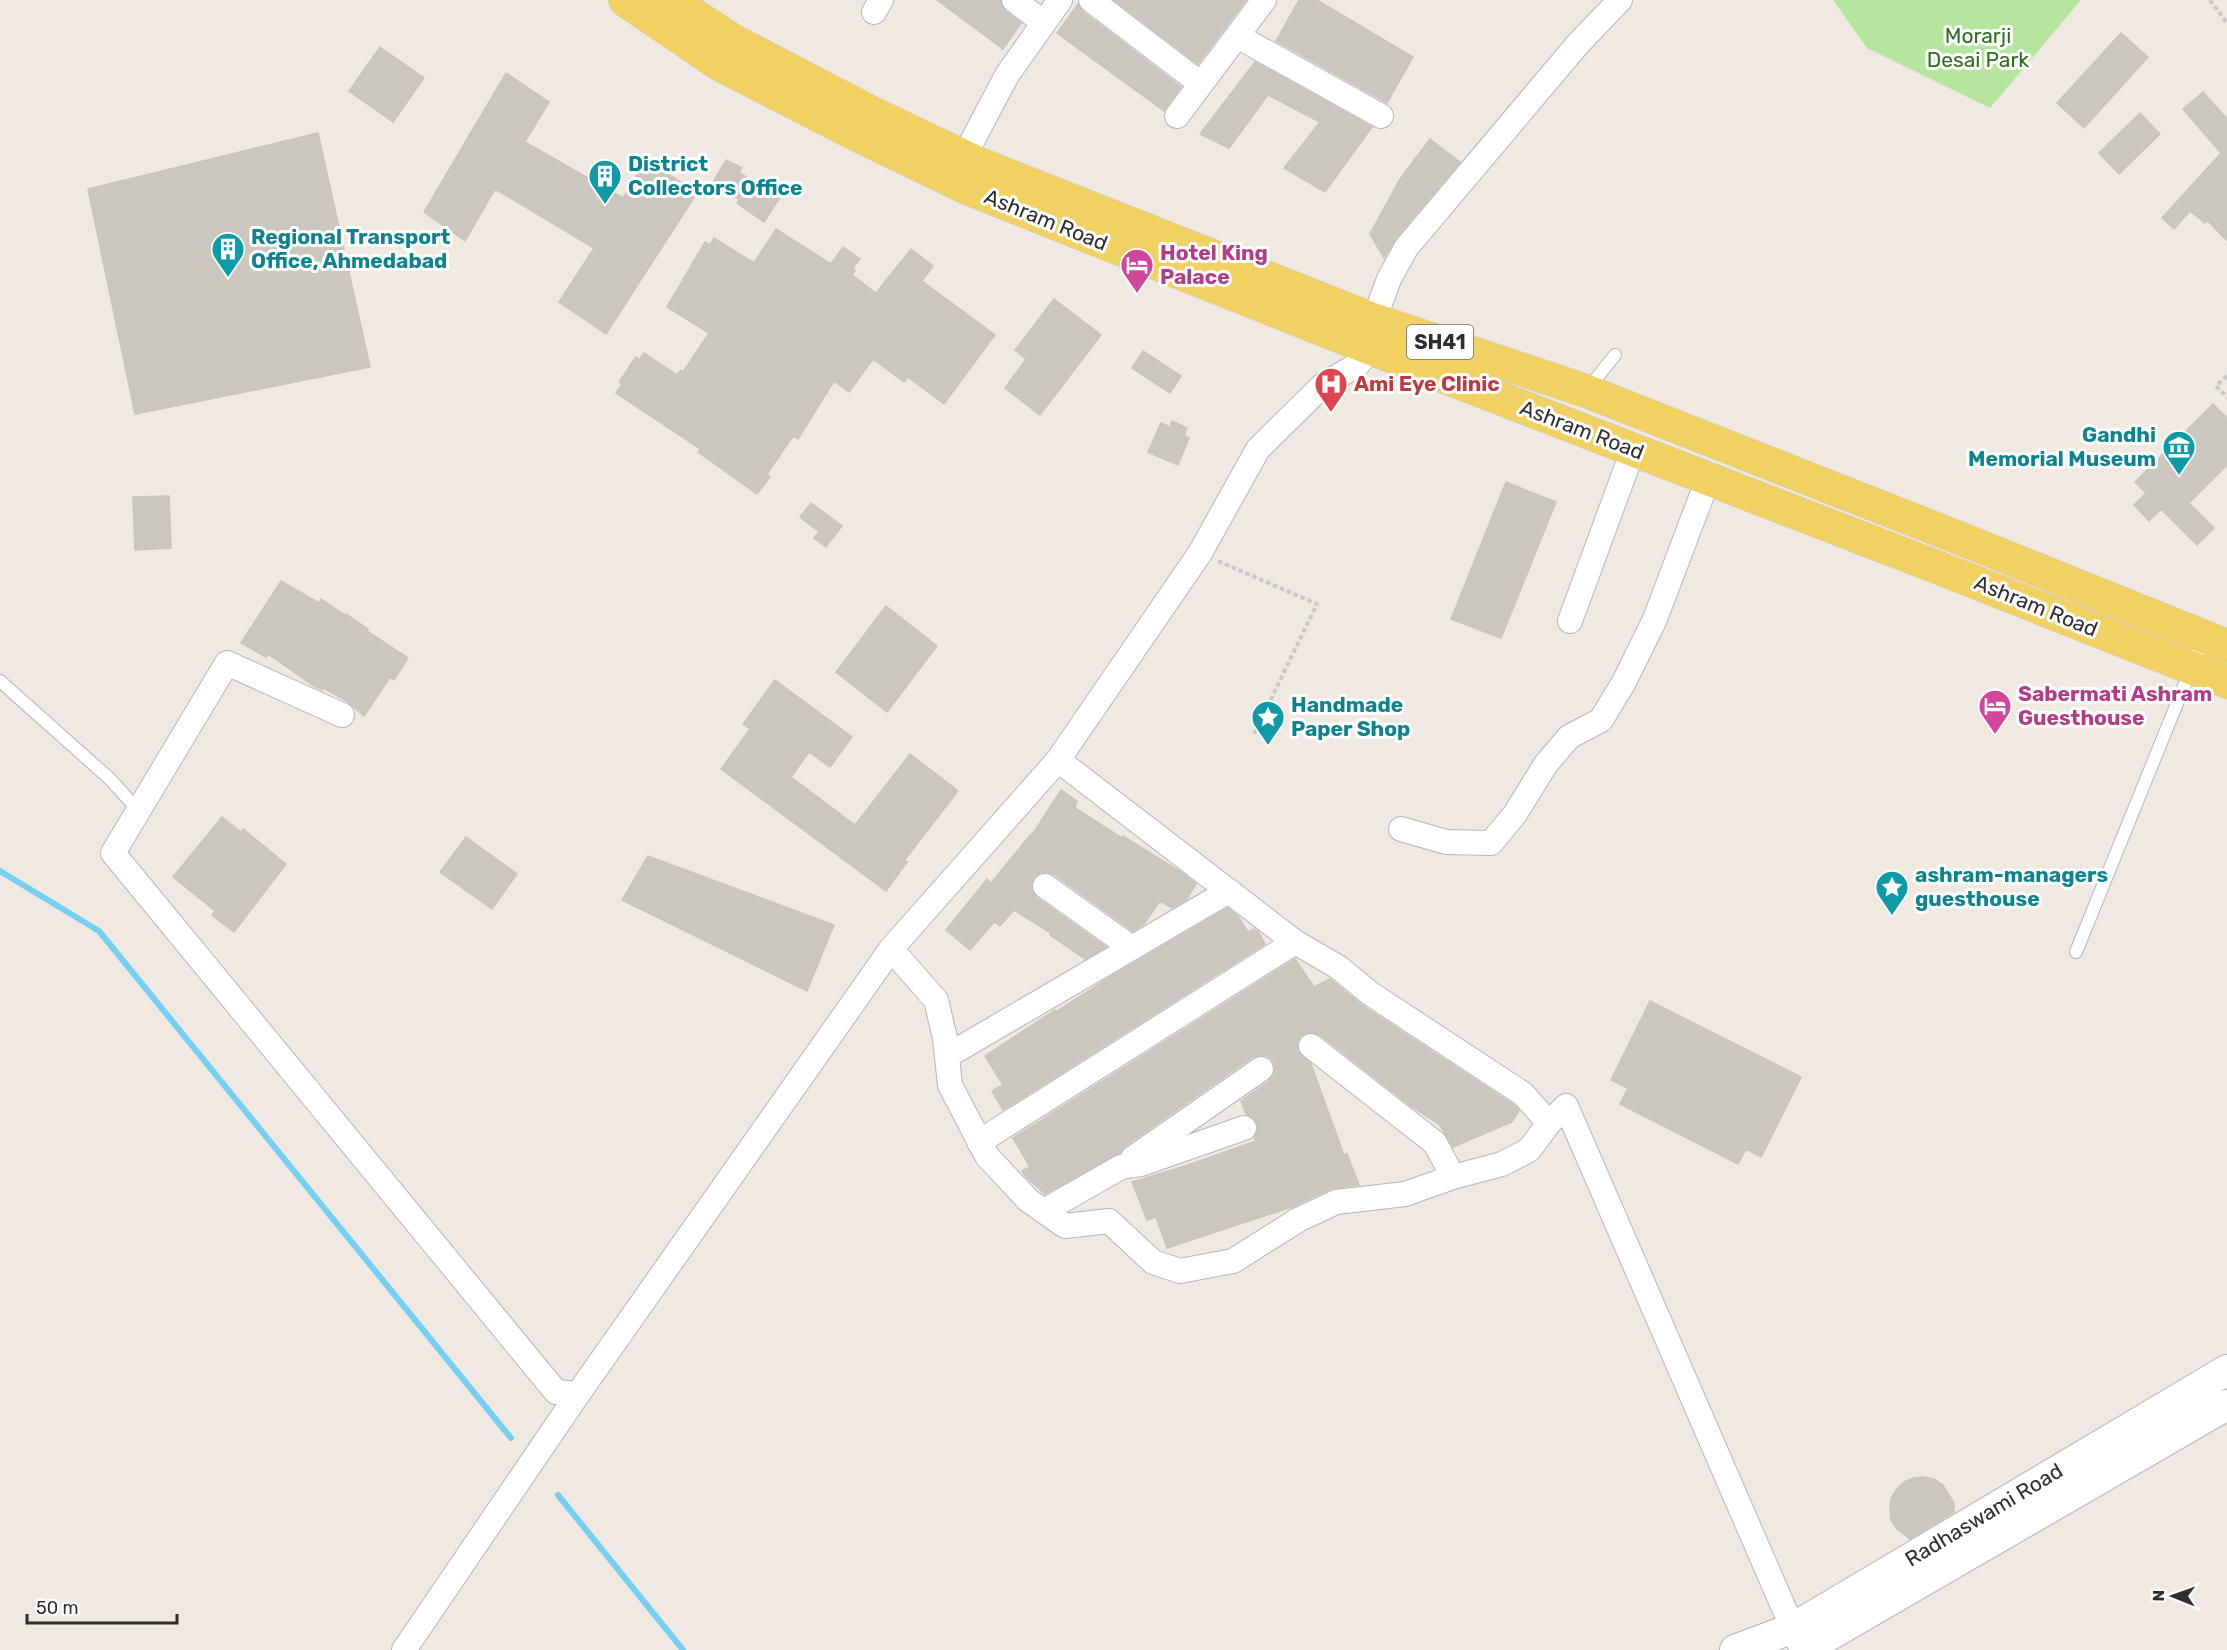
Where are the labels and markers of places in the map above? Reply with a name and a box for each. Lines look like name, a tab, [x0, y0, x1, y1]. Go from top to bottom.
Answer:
place label: District Collectors Office	[628, 151, 802, 200]
building icon: District Collectors Office	[587, 158, 623, 205]
place label: Regional Transport Office, Ahmedabad	[251, 224, 450, 273]
building icon: Regional Transport Office, Ahmedabad	[210, 231, 246, 278]
place label: Hotel King Palace	[1160, 240, 1268, 289]
hotel icon: Hotel King Palace	[1119, 247, 1155, 294]
hospital icon: Ami Eye Clinic	[1313, 366, 1349, 413]
place label: Ami Eye Clinic	[1354, 371, 1500, 396]
place label: Gandhi Memorial Museum	[1968, 422, 2156, 471]
museum icon: Gandhi Memorial Museum	[2161, 429, 2197, 476]
place label: Sabermati Ashram Guesthouse	[2018, 681, 2212, 730]
hotel icon: Sabermati Ashram Guesthouse	[1977, 688, 2013, 735]
place label: Handmade Paper Shop	[1291, 692, 1410, 741]
place icon: Handmade Paper Shop	[1250, 699, 1286, 746]
place label: ashram-managers guesthouse	[1915, 862, 2108, 911]
place icon: ashram-managers guesthouse	[1874, 869, 1910, 916]

